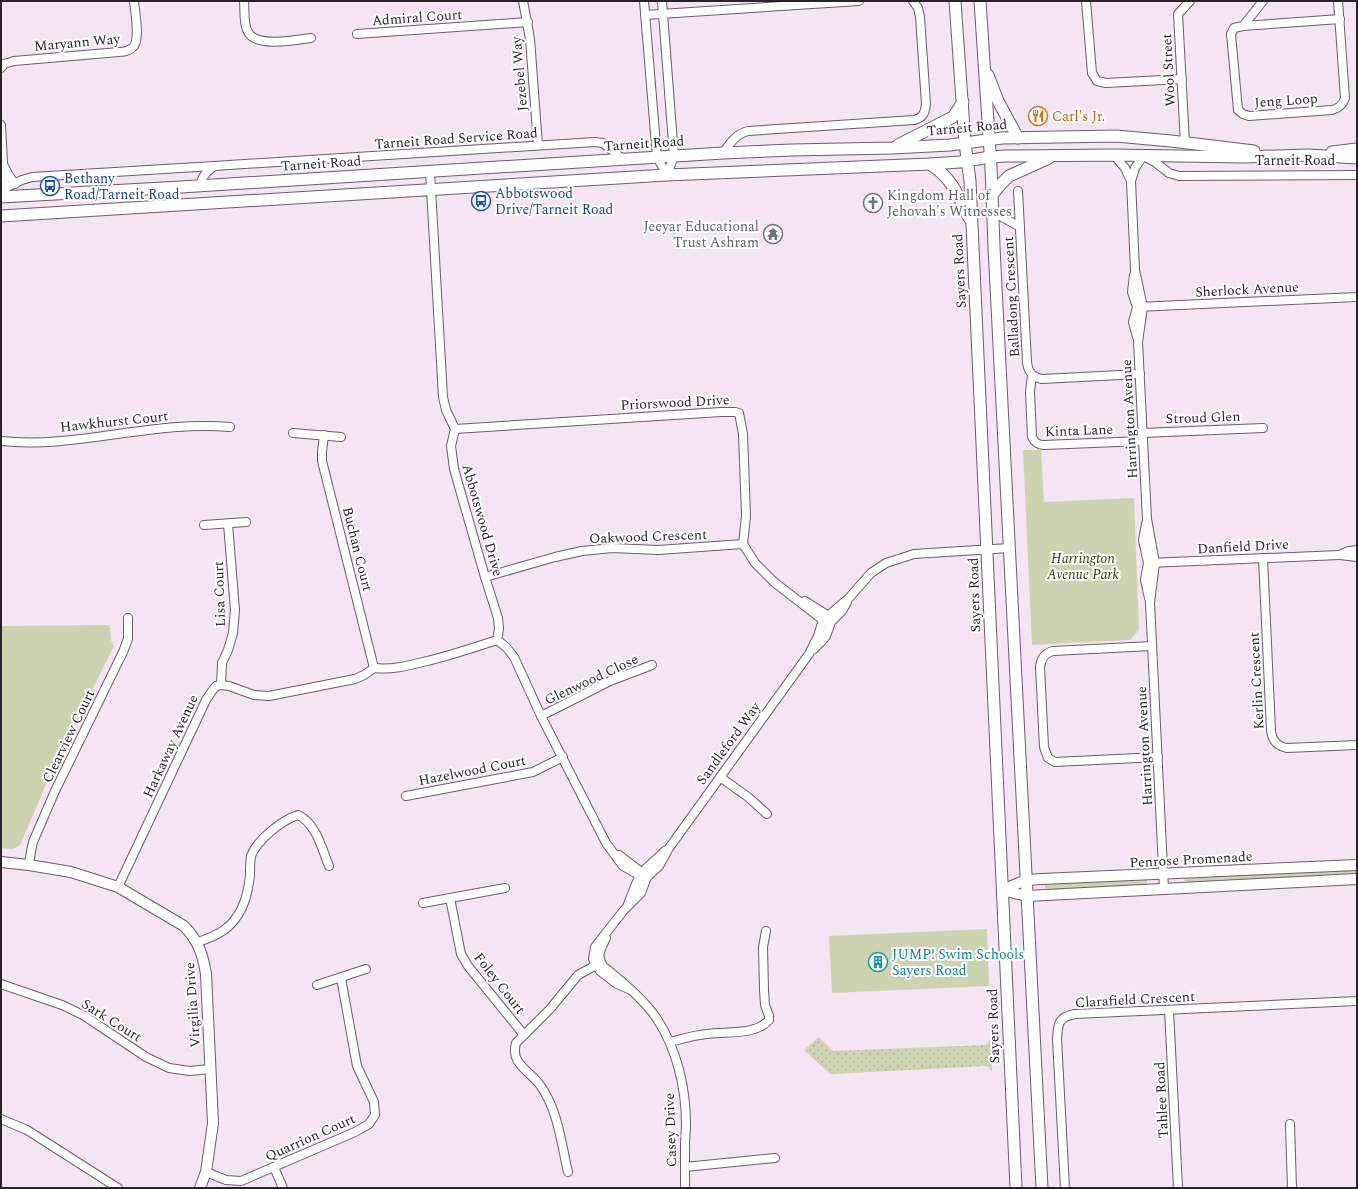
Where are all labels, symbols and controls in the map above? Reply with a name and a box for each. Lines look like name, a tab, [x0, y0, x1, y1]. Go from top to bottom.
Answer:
street label: Admiral Court	[371, 4, 463, 31]
street label: Maryann Way	[33, 28, 122, 57]
street label: Wool Street	[1156, 33, 1181, 107]
street label: Jezebel Way	[506, 35, 533, 112]
street label: Jeng Loop	[1254, 88, 1318, 113]
restaurant icon: Carl's Jr.	[1027, 105, 1049, 127]
place label: Carl's Jr.	[1052, 106, 1105, 127]
street label: Tarneit Road	[926, 114, 1008, 141]
street label: Tarneit Road Service Road	[374, 122, 539, 155]
street label: Tarneit Road	[603, 130, 685, 157]
street label: Tarneit Road	[280, 150, 362, 177]
street label: Tarneit Road	[1255, 150, 1335, 171]
place label: Bethany Road/Tarneit Road	[64, 168, 180, 205]
bus stop icon: Bethany Road/Tarneit Road	[39, 175, 61, 197]
place label: Abbotswood Drive/Tarneit Road	[495, 183, 614, 220]
place label: Kingdom Hall of Jehovah's Witnesses	[887, 185, 1012, 222]
bus stop icon: Abbotswood Drive/Tarneit Road	[470, 190, 492, 212]
church icon: Kingdom Hall of Jehovah's Witnesses	[862, 192, 884, 214]
place label: Jeeyar Educational Trust Ashram	[643, 216, 759, 253]
temple icon: Jeeyar Educational Trust Ashram	[762, 223, 784, 245]
street label: Sayers Road	[947, 233, 972, 309]
street label: Balladong Crescent	[998, 236, 1025, 358]
street label: Sherlock Avenue	[1195, 276, 1300, 303]
street label: Harrington Avenue	[1116, 358, 1143, 479]
street label: Priorswood Drive	[620, 389, 730, 416]
street label: Hawkhurst Court	[59, 405, 169, 438]
street label: Stroud Glen	[1165, 406, 1241, 429]
street label: Kinta Lane	[1044, 419, 1114, 442]
street label: Abbotswood Drive	[456, 462, 509, 579]
street label: Buchan Court	[337, 505, 378, 594]
street label: Oakwood Crescent	[589, 524, 707, 549]
street label: Danfield Drive	[1197, 534, 1289, 559]
park label: Harrington Avenue Park	[1046, 548, 1119, 585]
street label: Sayers Road	[963, 557, 986, 633]
street label: Lisa Court	[208, 561, 231, 627]
street label: Kerlin Crescent	[1243, 632, 1270, 730]
street label: Glenwood Close	[541, 648, 642, 710]
street label: Harrington Avenue	[1131, 685, 1158, 806]
street label: Clearview Court	[37, 686, 100, 786]
street label: Harkaway Avenue	[137, 691, 204, 801]
street label: Sandleford Way	[691, 697, 766, 789]
street label: Hazelwood Court	[417, 750, 528, 791]
street label: Penrose Promenade	[1129, 846, 1253, 873]
place label: JUMP! Swim Schools Sayers Road	[892, 944, 1024, 981]
street label: Foley Court	[469, 948, 530, 1019]
building icon: JUMP! Swim Schools Sayers Road	[867, 951, 889, 973]
street label: Virgilia Drive	[179, 961, 206, 1048]
street label: Clarafield Crescent	[1075, 986, 1196, 1013]
street label: Sayers Road	[982, 988, 1005, 1064]
street label: Sark Court	[78, 994, 146, 1047]
street label: Tahlee Road	[1149, 1061, 1174, 1139]
street label: Casey Drive	[659, 1092, 682, 1167]
street label: Quarrion Court	[262, 1108, 359, 1167]

